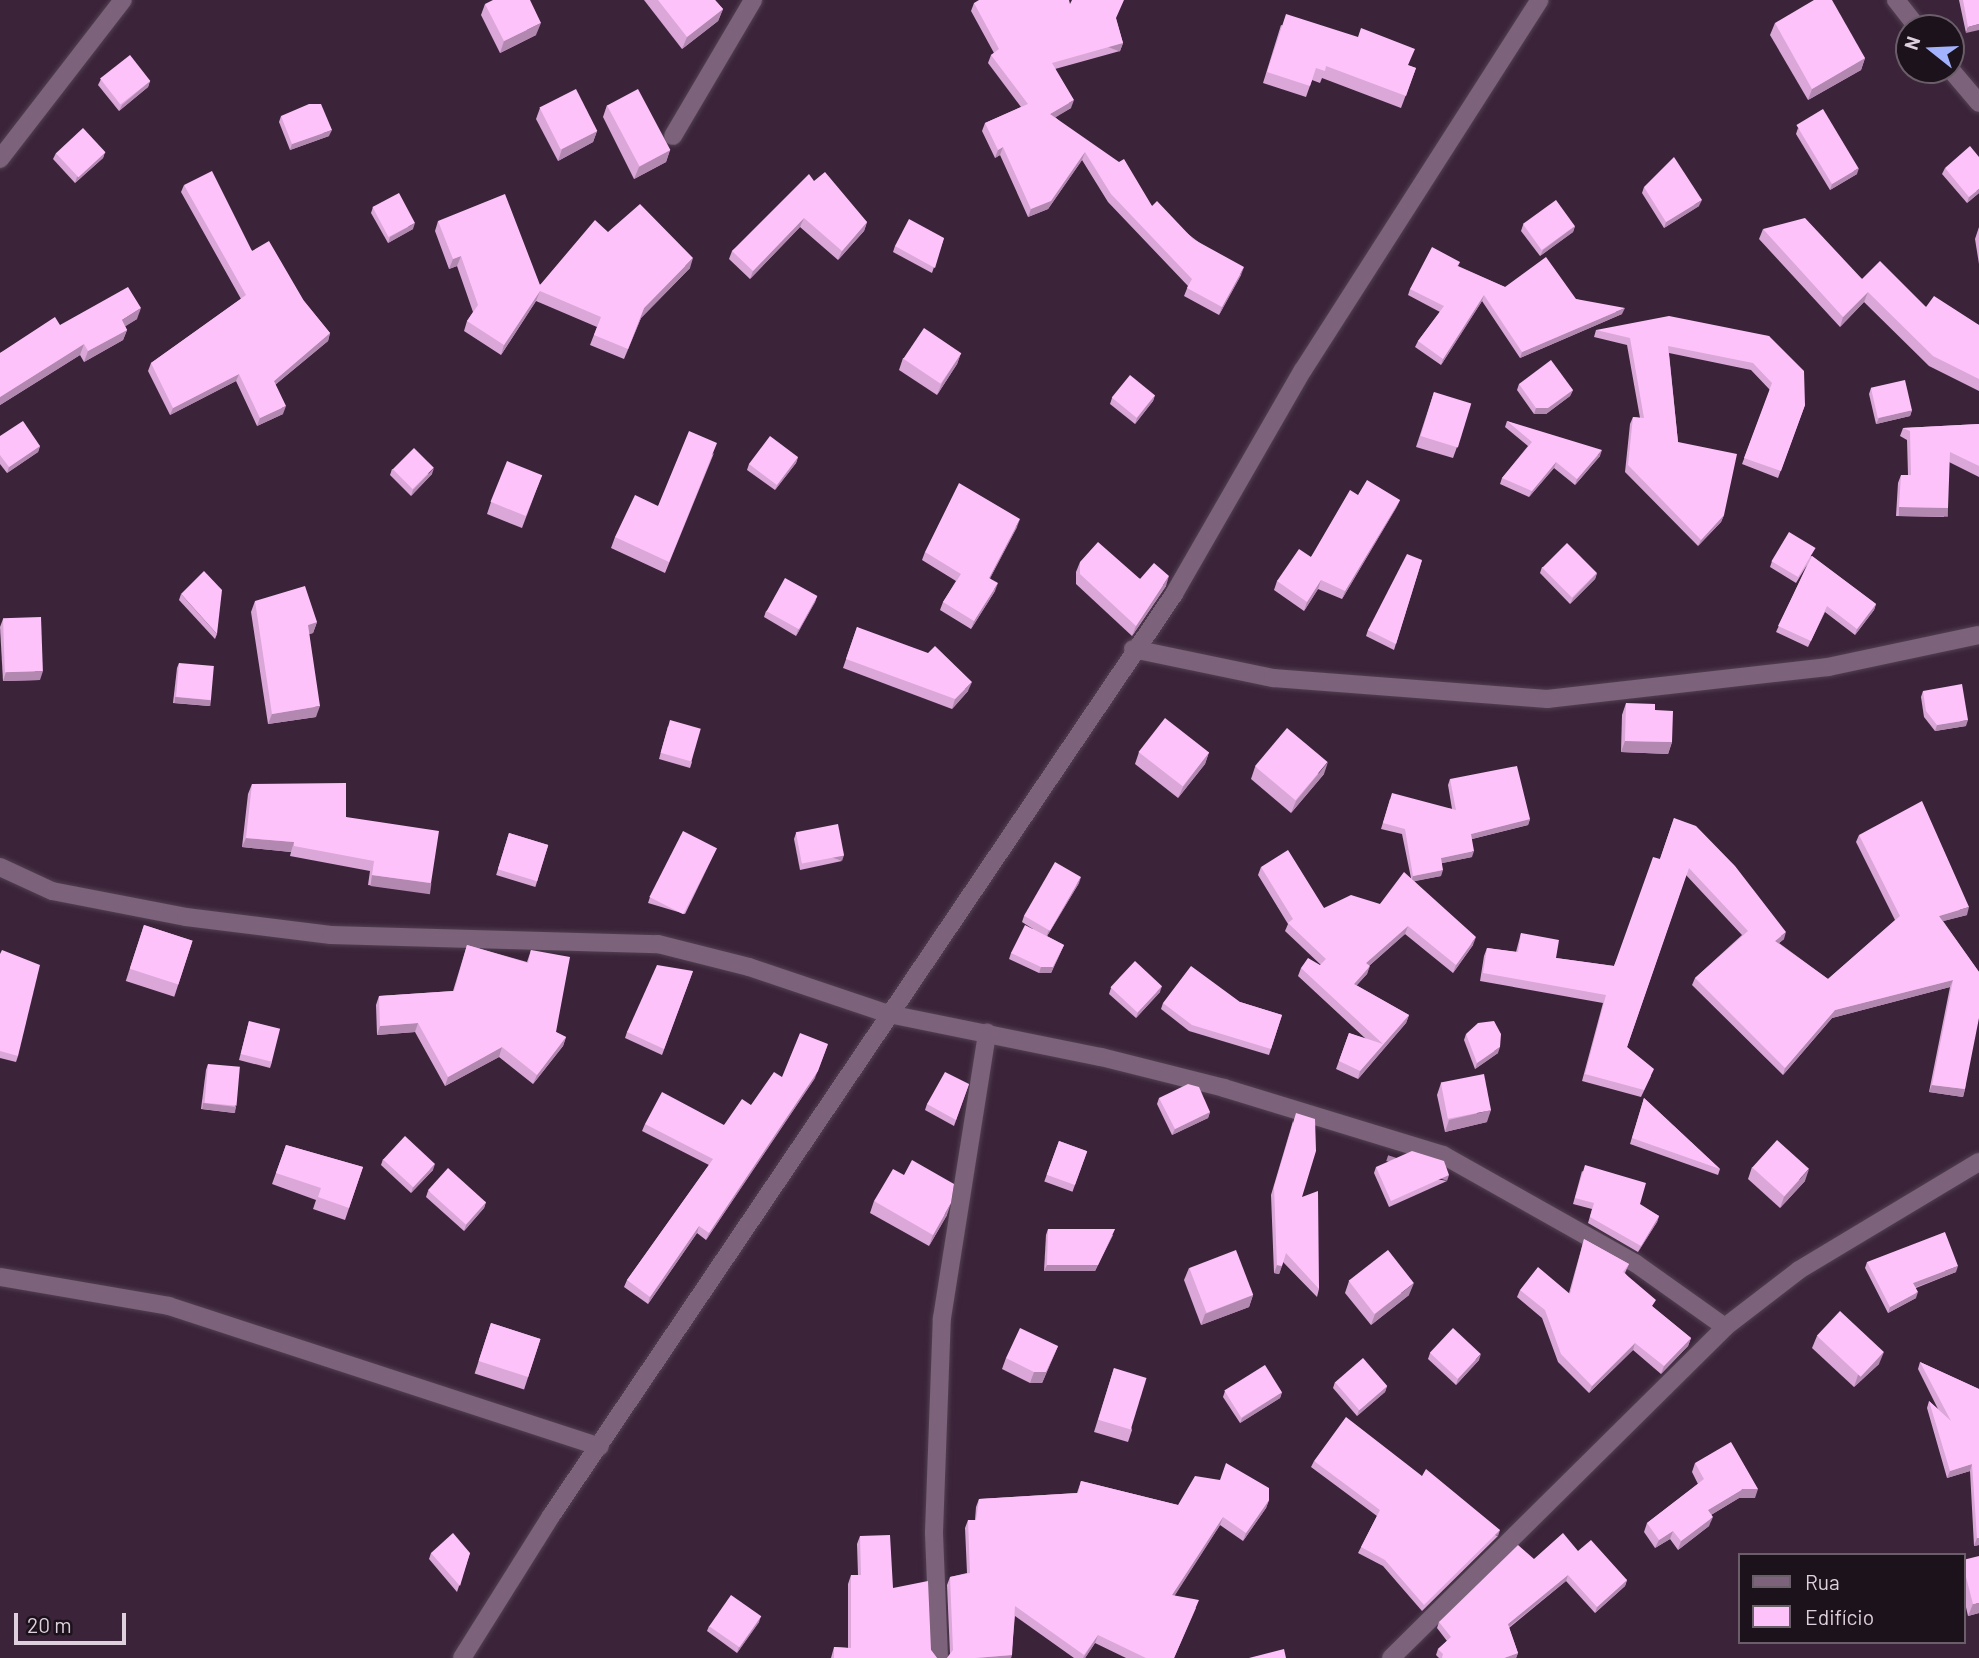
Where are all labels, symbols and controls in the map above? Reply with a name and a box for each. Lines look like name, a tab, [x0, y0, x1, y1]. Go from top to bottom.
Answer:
north arrow	[1895, 14, 1965, 84]
text: N	[1899, 33, 1924, 53]
legend	[1738, 1553, 1965, 1644]
text: Rua	[1805, 1569, 1840, 1594]
scale bar	[18, 1598, 130, 1642]
text: Edifício	[1805, 1604, 1874, 1629]
text: 20 m	[27, 1612, 72, 1637]

